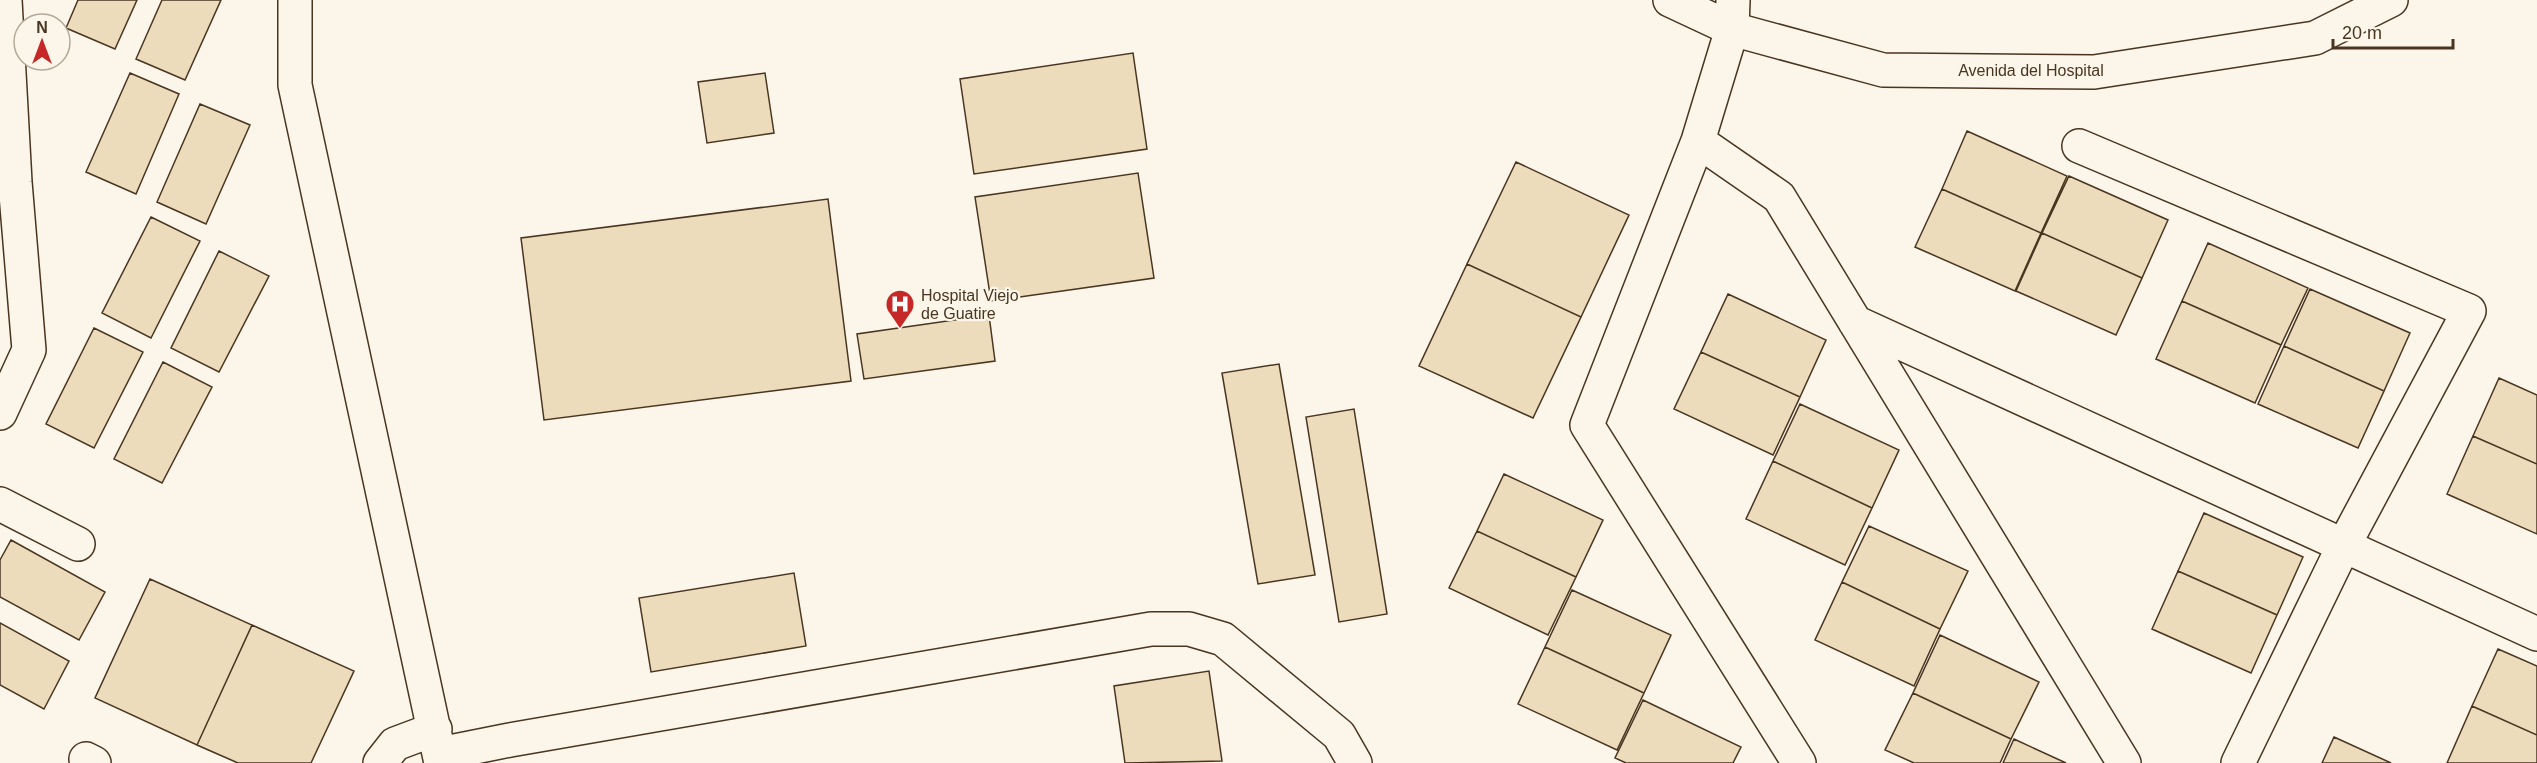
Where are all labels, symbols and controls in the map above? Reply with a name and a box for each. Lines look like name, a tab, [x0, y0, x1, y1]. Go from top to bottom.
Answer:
north arrow	[12, 12, 72, 72]
scale bar	[2333, 12, 2453, 50]
text: N	[36, 19, 48, 36]
text: 20 m	[2342, 23, 2382, 43]
street label: Avenida del Hospital	[1958, 62, 2104, 79]
place label: Hospital Viejo de Guatire	[921, 287, 1019, 322]
hospital icon: Hospital Viejo de Guatire	[884, 288, 916, 330]

